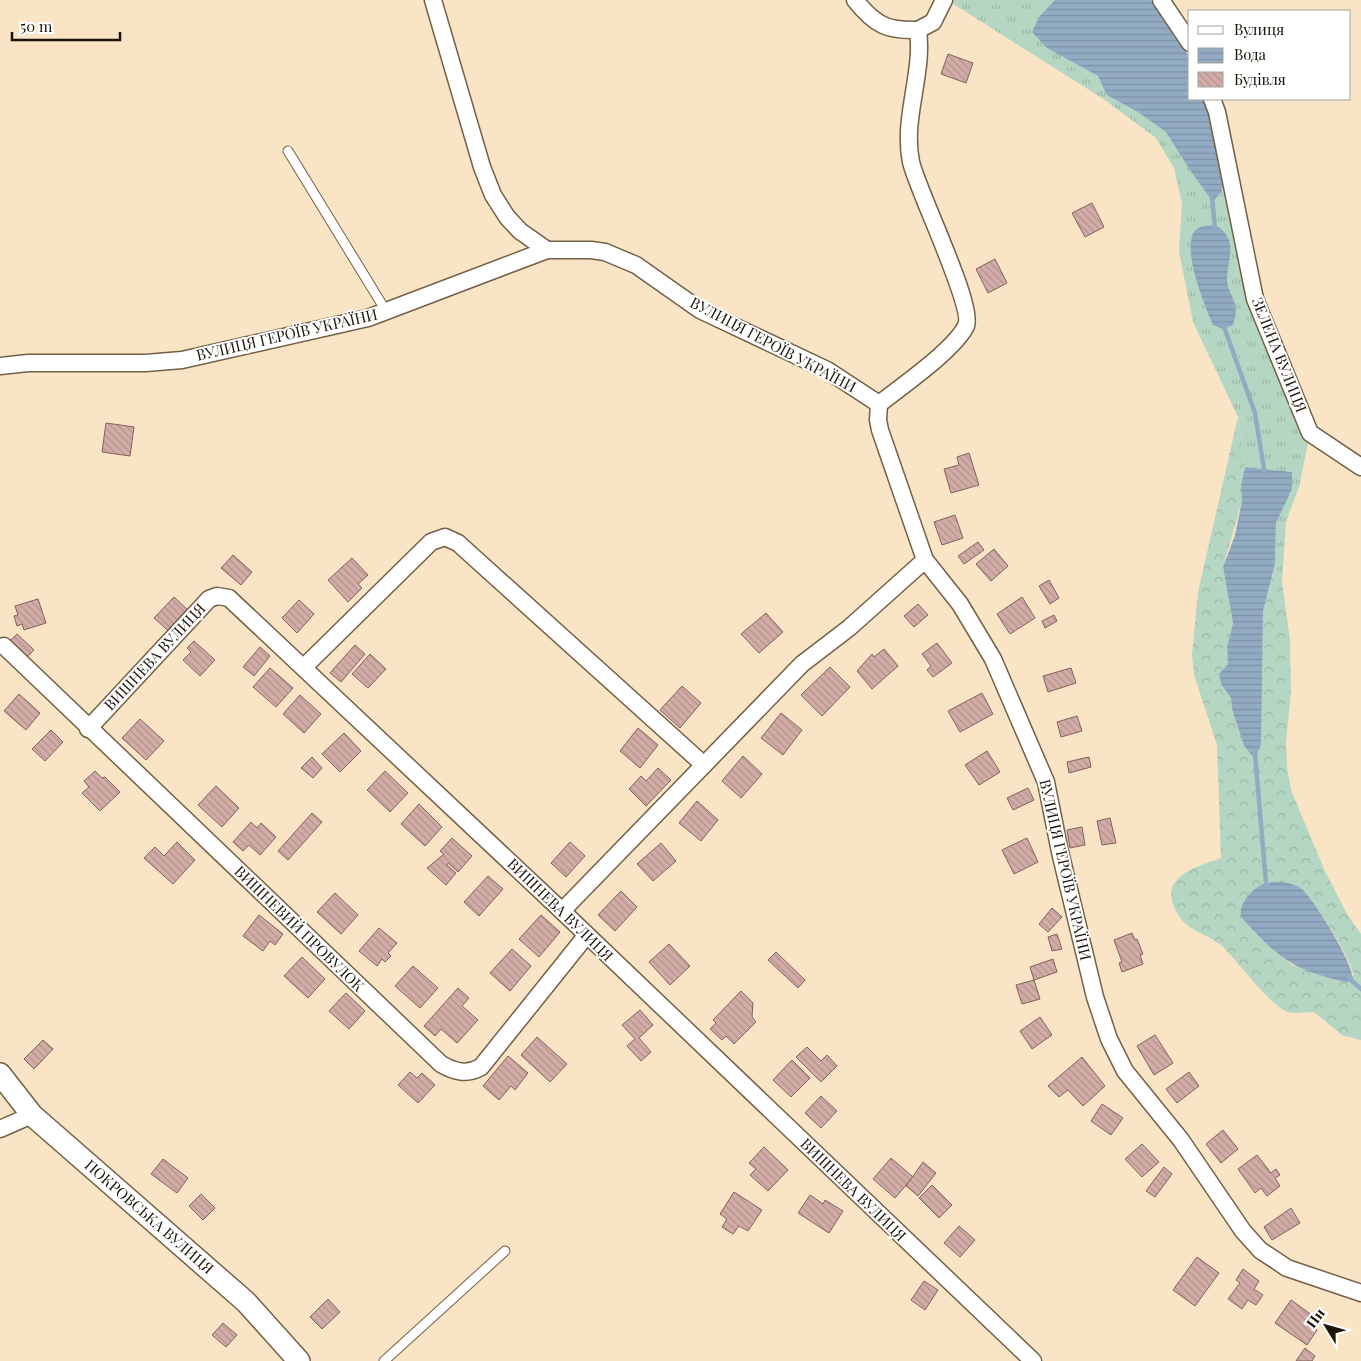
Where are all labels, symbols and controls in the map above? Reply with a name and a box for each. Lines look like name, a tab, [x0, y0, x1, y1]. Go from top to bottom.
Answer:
scale bar	[12, 10, 120, 42]
legend	[1188, 10, 1351, 100]
text: 50 m	[20, 16, 53, 36]
text: Вулиця	[1234, 19, 1284, 39]
text: Вода	[1234, 44, 1267, 64]
text: Будівля	[1234, 69, 1286, 89]
street label: ВУЛИЦЯ ГЕРОЇВ УКРАЇНИ	[687, 292, 860, 397]
street label: ЗЕЛЕНА ВУЛИЦЯ	[1248, 294, 1312, 415]
street label: ВУЛИЦЯ ГЕРОЇВ УКРАЇНИ	[194, 303, 380, 365]
street label: ВИШНЕВА ВУЛИЦЯ	[99, 598, 209, 714]
street label: ВУЛИЦЯ ГЕРОЇВ УКРАЇНИ	[1035, 777, 1097, 963]
street label: ВИШНЕВА ВУЛИЦЯ	[503, 853, 618, 965]
street label: ВИШНЕВИЙ ПРОВУЛОК	[231, 861, 369, 996]
street label: ВИШНЕВА ВУЛИЦЯ	[796, 1133, 911, 1245]
street label: ПОКРОВСЬКА ВУЛИЦЯ	[81, 1155, 219, 1278]
north arrow	[1301, 1301, 1351, 1351]
text: Пн	[1302, 1304, 1329, 1332]

